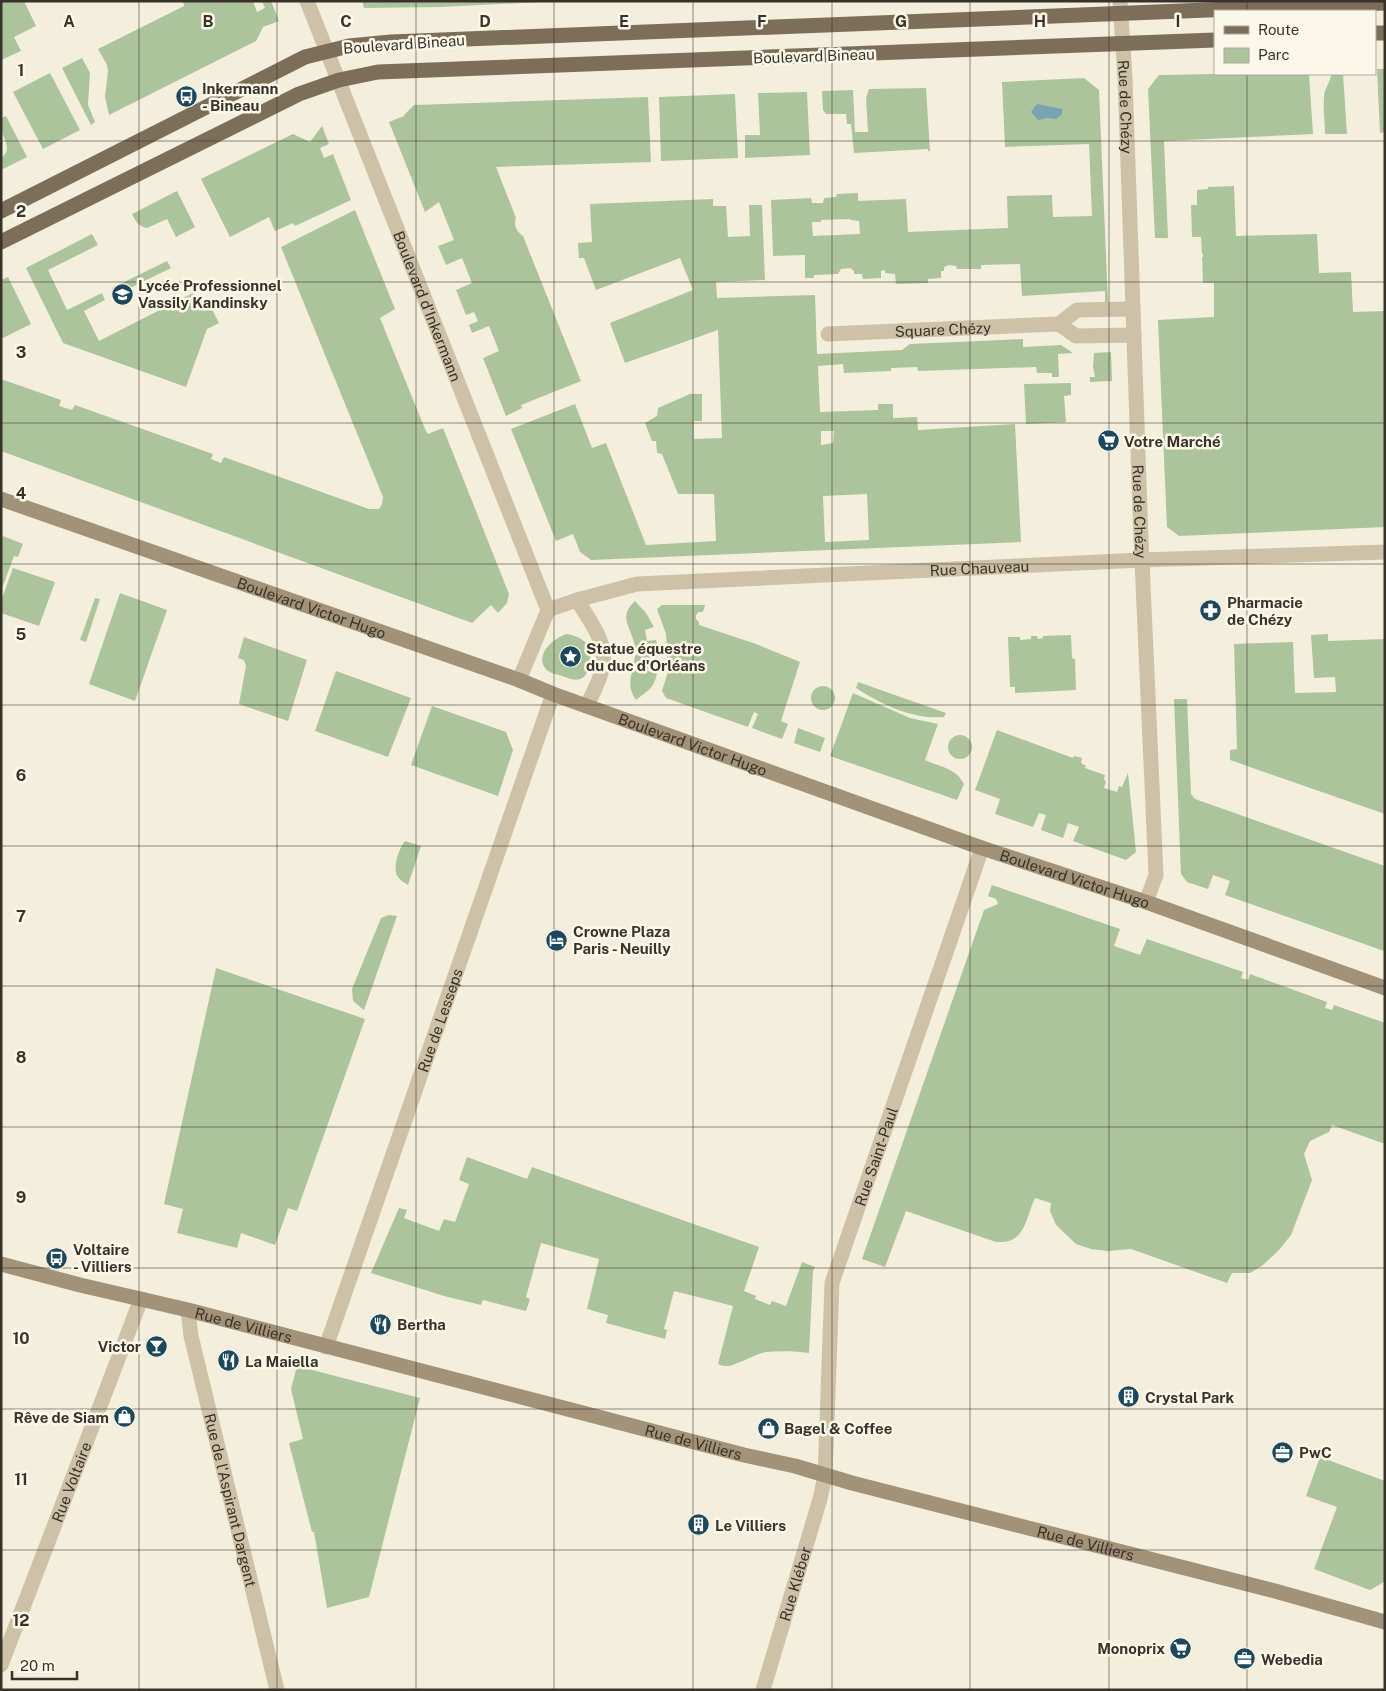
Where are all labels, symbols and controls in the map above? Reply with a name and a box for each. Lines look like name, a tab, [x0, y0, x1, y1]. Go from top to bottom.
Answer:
legend	[1214, 10, 1376, 75]
text: A	[63, 12, 75, 31]
text: B	[203, 12, 214, 31]
text: C	[340, 12, 352, 31]
text: D	[479, 12, 491, 31]
text: E	[619, 12, 629, 31]
text: F	[757, 12, 767, 31]
text: G	[895, 12, 907, 31]
text: H	[1034, 12, 1046, 31]
text: I	[1176, 12, 1180, 31]
text: Route	[1258, 21, 1299, 38]
street label: Boulevard Bineau	[343, 31, 465, 57]
street label: Boulevard Bineau	[753, 45, 875, 67]
text: Parc	[1258, 46, 1290, 63]
street label: Rue de Chézy	[1115, 59, 1136, 154]
text: 1	[18, 61, 24, 80]
place label: Inkermann - Bineau	[202, 80, 278, 114]
bus stop icon: Inkermann - Bineau	[174, 85, 198, 109]
text: 2	[16, 202, 26, 221]
street label: Boulevard d'Inkermann	[390, 228, 465, 384]
place label: Lycée Professionnel Vassily Kandinsky	[138, 277, 282, 311]
school or university icon: Lycée Professionnel Vassily Kandinsky	[110, 282, 134, 306]
street label: Square Chézy	[894, 318, 991, 340]
text: 3	[16, 343, 26, 362]
supermarket icon: Votre Marché	[1096, 429, 1120, 453]
place label: Votre Marché	[1124, 433, 1221, 450]
street label: Rue de Chézy	[1130, 464, 1150, 559]
text: 4	[16, 484, 27, 503]
street label: Rue Chauveau	[929, 557, 1030, 579]
street label: Boulevard Victor Hugo	[235, 574, 388, 641]
place label: Pharmacie de Chézy	[1227, 594, 1303, 628]
pharmacy icon: Pharmacie de Chézy	[1199, 599, 1223, 623]
text: 5	[16, 625, 27, 644]
place label: Statue équestre du duc d'Orléans	[586, 640, 706, 674]
place icon: Statue équestre du duc d'Orléans	[558, 645, 582, 669]
street label: Boulevard Victor Hugo	[616, 710, 769, 779]
text: 6	[16, 766, 26, 785]
street label: Boulevard Victor Hugo	[998, 846, 1152, 911]
text: 7	[16, 907, 26, 926]
place label: Crowne Plaza Paris - Neuilly	[573, 923, 671, 957]
hotel icon: Crowne Plaza Paris - Neuilly	[545, 928, 569, 952]
street label: Rue de Lesseps	[414, 966, 465, 1074]
text: 8	[16, 1048, 27, 1067]
street label: Rue Saint-Paul	[851, 1105, 901, 1208]
text: 9	[16, 1188, 26, 1207]
place label: Voltaire - Villiers	[73, 1241, 132, 1275]
bus stop icon: Voltaire - Villiers	[45, 1246, 69, 1270]
street label: Rue de Villiers	[193, 1304, 294, 1345]
restaurant icon: Bertha	[369, 1312, 393, 1336]
place label: Bertha	[397, 1316, 446, 1333]
text: 10	[12, 1329, 30, 1348]
bar icon: Victor	[145, 1334, 169, 1358]
place label: Victor	[98, 1338, 141, 1355]
restaurant icon: La Maiella	[217, 1349, 241, 1373]
place label: La Maiella	[245, 1353, 318, 1370]
building icon: Crystal Park	[1117, 1385, 1141, 1409]
place label: Crystal Park	[1145, 1389, 1234, 1406]
shop icon: Rêve de Siam	[113, 1405, 137, 1429]
place label: Rêve de Siam	[14, 1409, 109, 1426]
street label: Rue de l'Aspirant Dargent	[202, 1412, 260, 1589]
shop icon: Bagel & Coffee	[756, 1416, 780, 1440]
place label: Bagel & Coffee	[784, 1420, 892, 1437]
street label: Rue de Villiers	[643, 1421, 744, 1463]
street label: Rue Voltaire	[48, 1439, 94, 1524]
office icon: PwC	[1271, 1440, 1295, 1464]
place label: PwC	[1299, 1444, 1332, 1461]
text: 11	[14, 1470, 28, 1489]
building icon: Le Villiers	[687, 1513, 711, 1537]
place label: Le Villiers	[715, 1517, 786, 1534]
street label: Rue de Villiers	[1035, 1522, 1136, 1563]
street label: Rue Kléber	[776, 1544, 814, 1623]
text: 12	[12, 1611, 30, 1630]
supermarket icon: Monoprix	[1169, 1636, 1193, 1660]
place label: Monoprix	[1097, 1640, 1165, 1657]
office icon: Webedia	[1233, 1647, 1257, 1671]
scale bar	[12, 1648, 78, 1680]
place label: Webedia	[1261, 1651, 1323, 1668]
text: 20 m	[20, 1657, 55, 1674]

